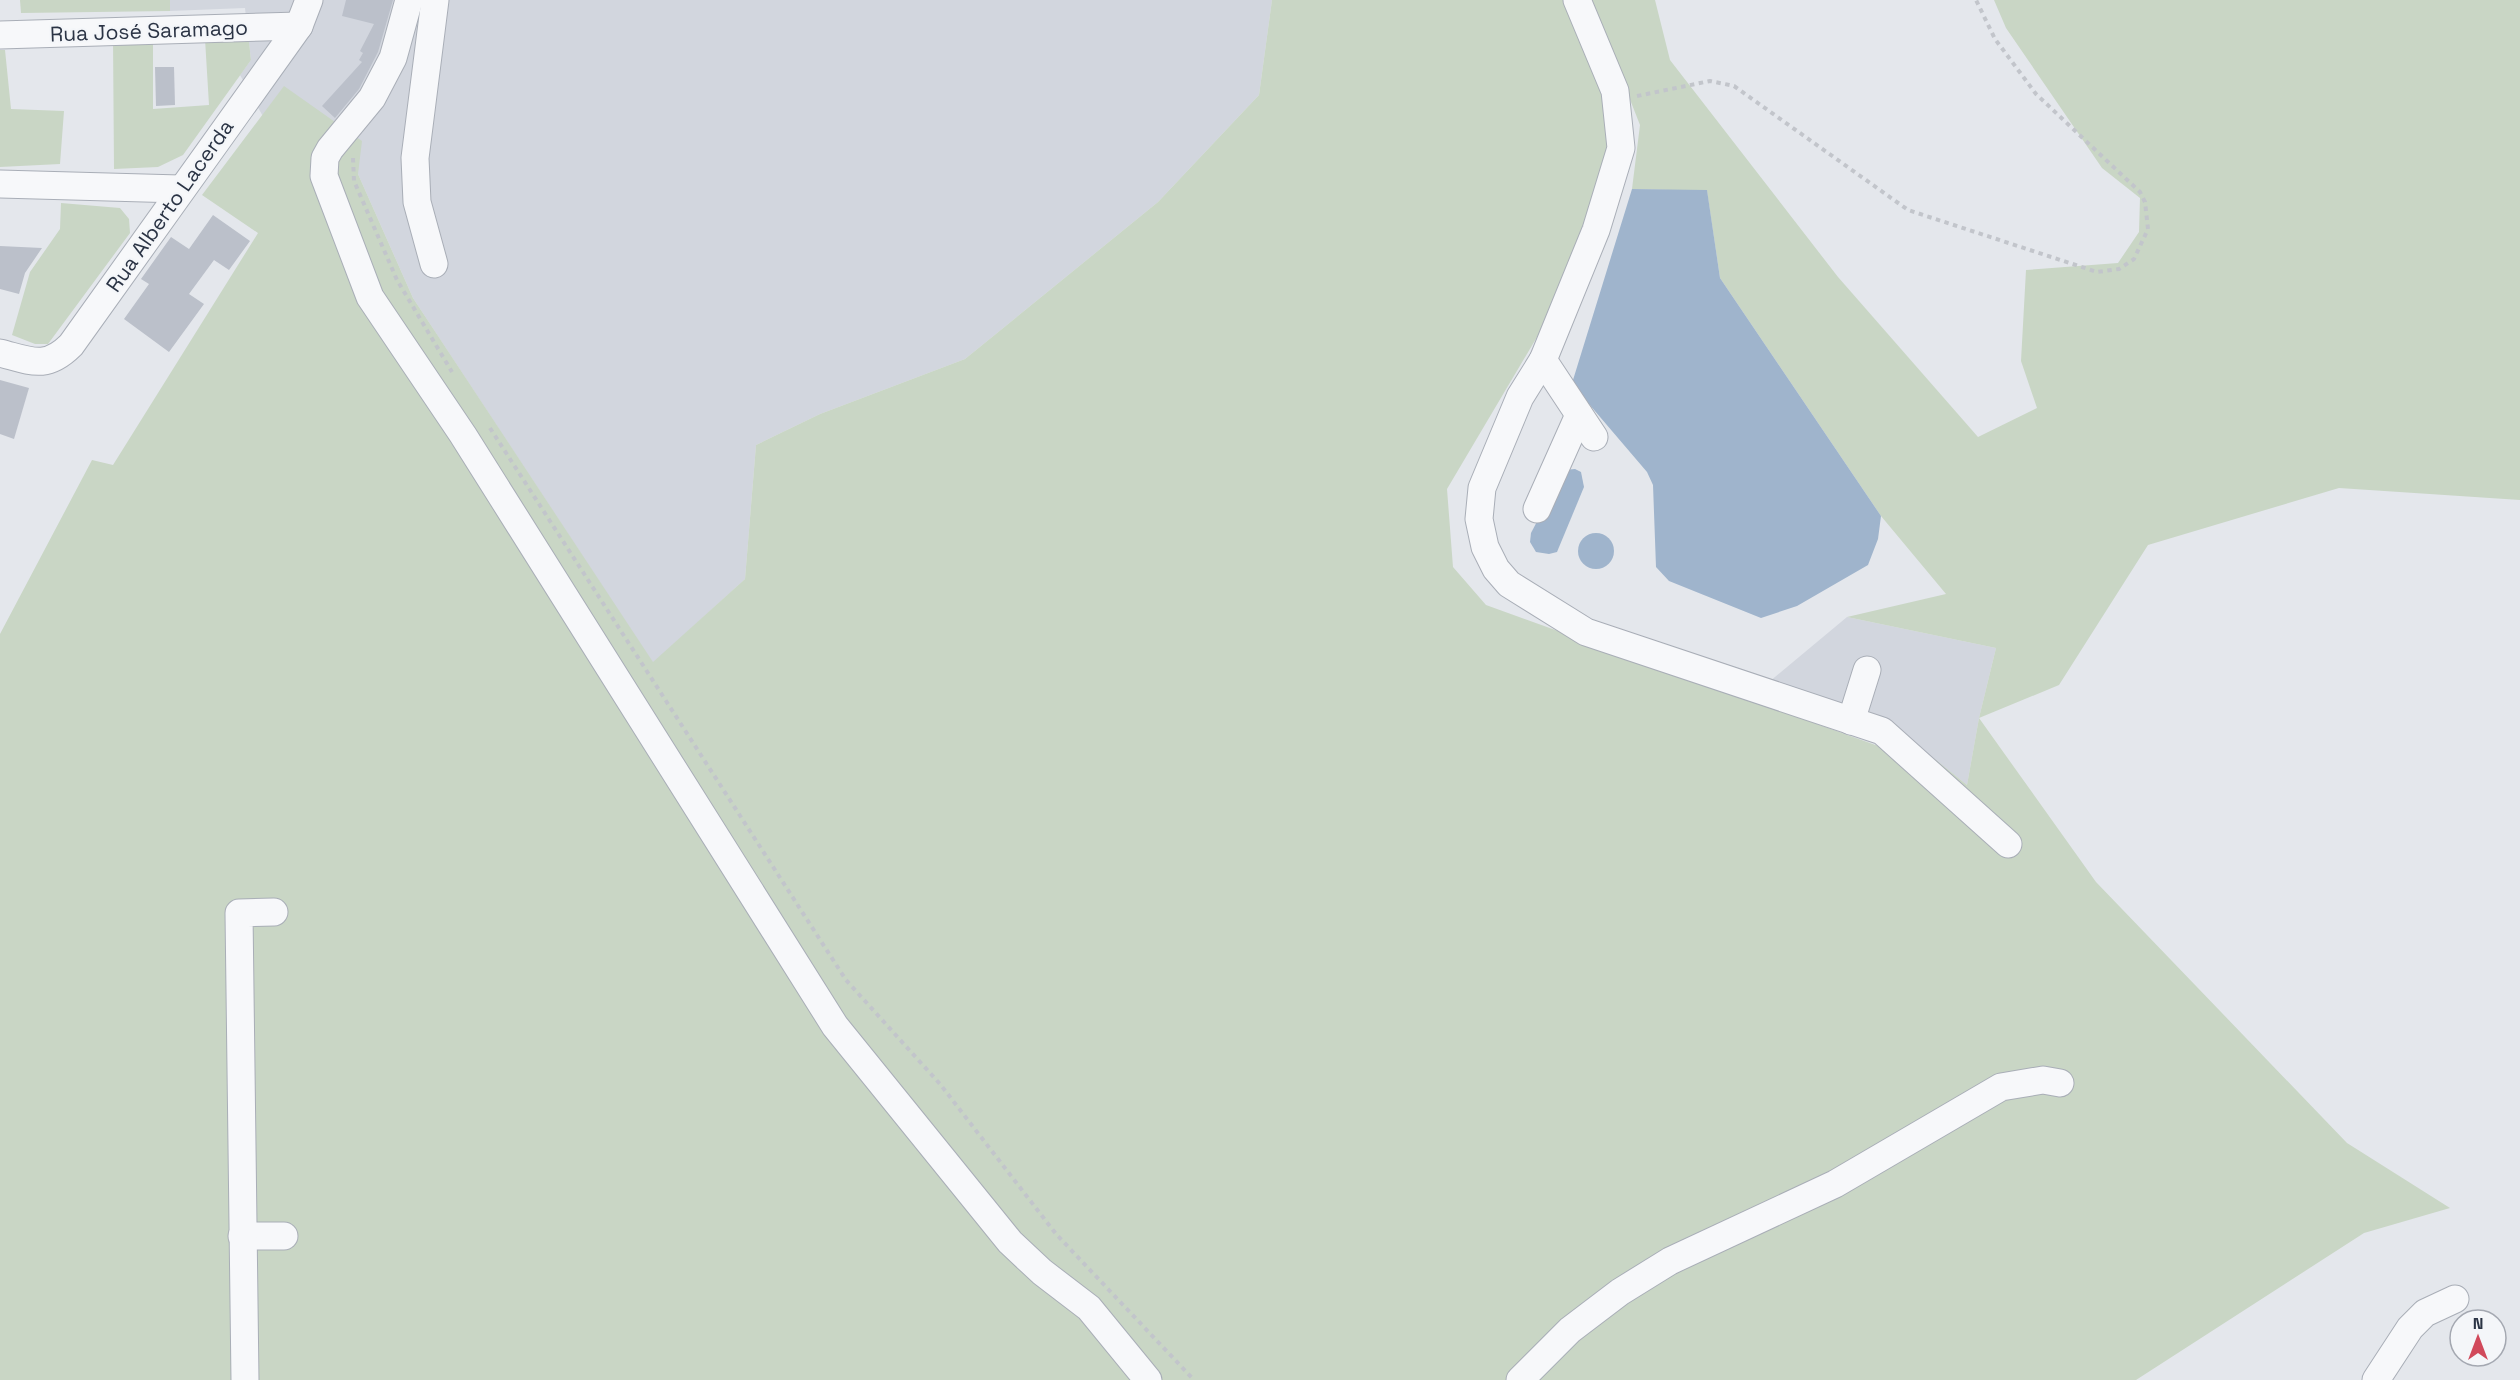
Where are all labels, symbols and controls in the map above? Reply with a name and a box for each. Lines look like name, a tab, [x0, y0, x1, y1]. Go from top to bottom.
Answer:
street label: Rua José Saramago	[49, 14, 249, 47]
street label: Rua Alberto Lacerda	[100, 114, 239, 297]
north arrow	[2448, 1308, 2508, 1368]
text: N	[2473, 1313, 2483, 1334]

